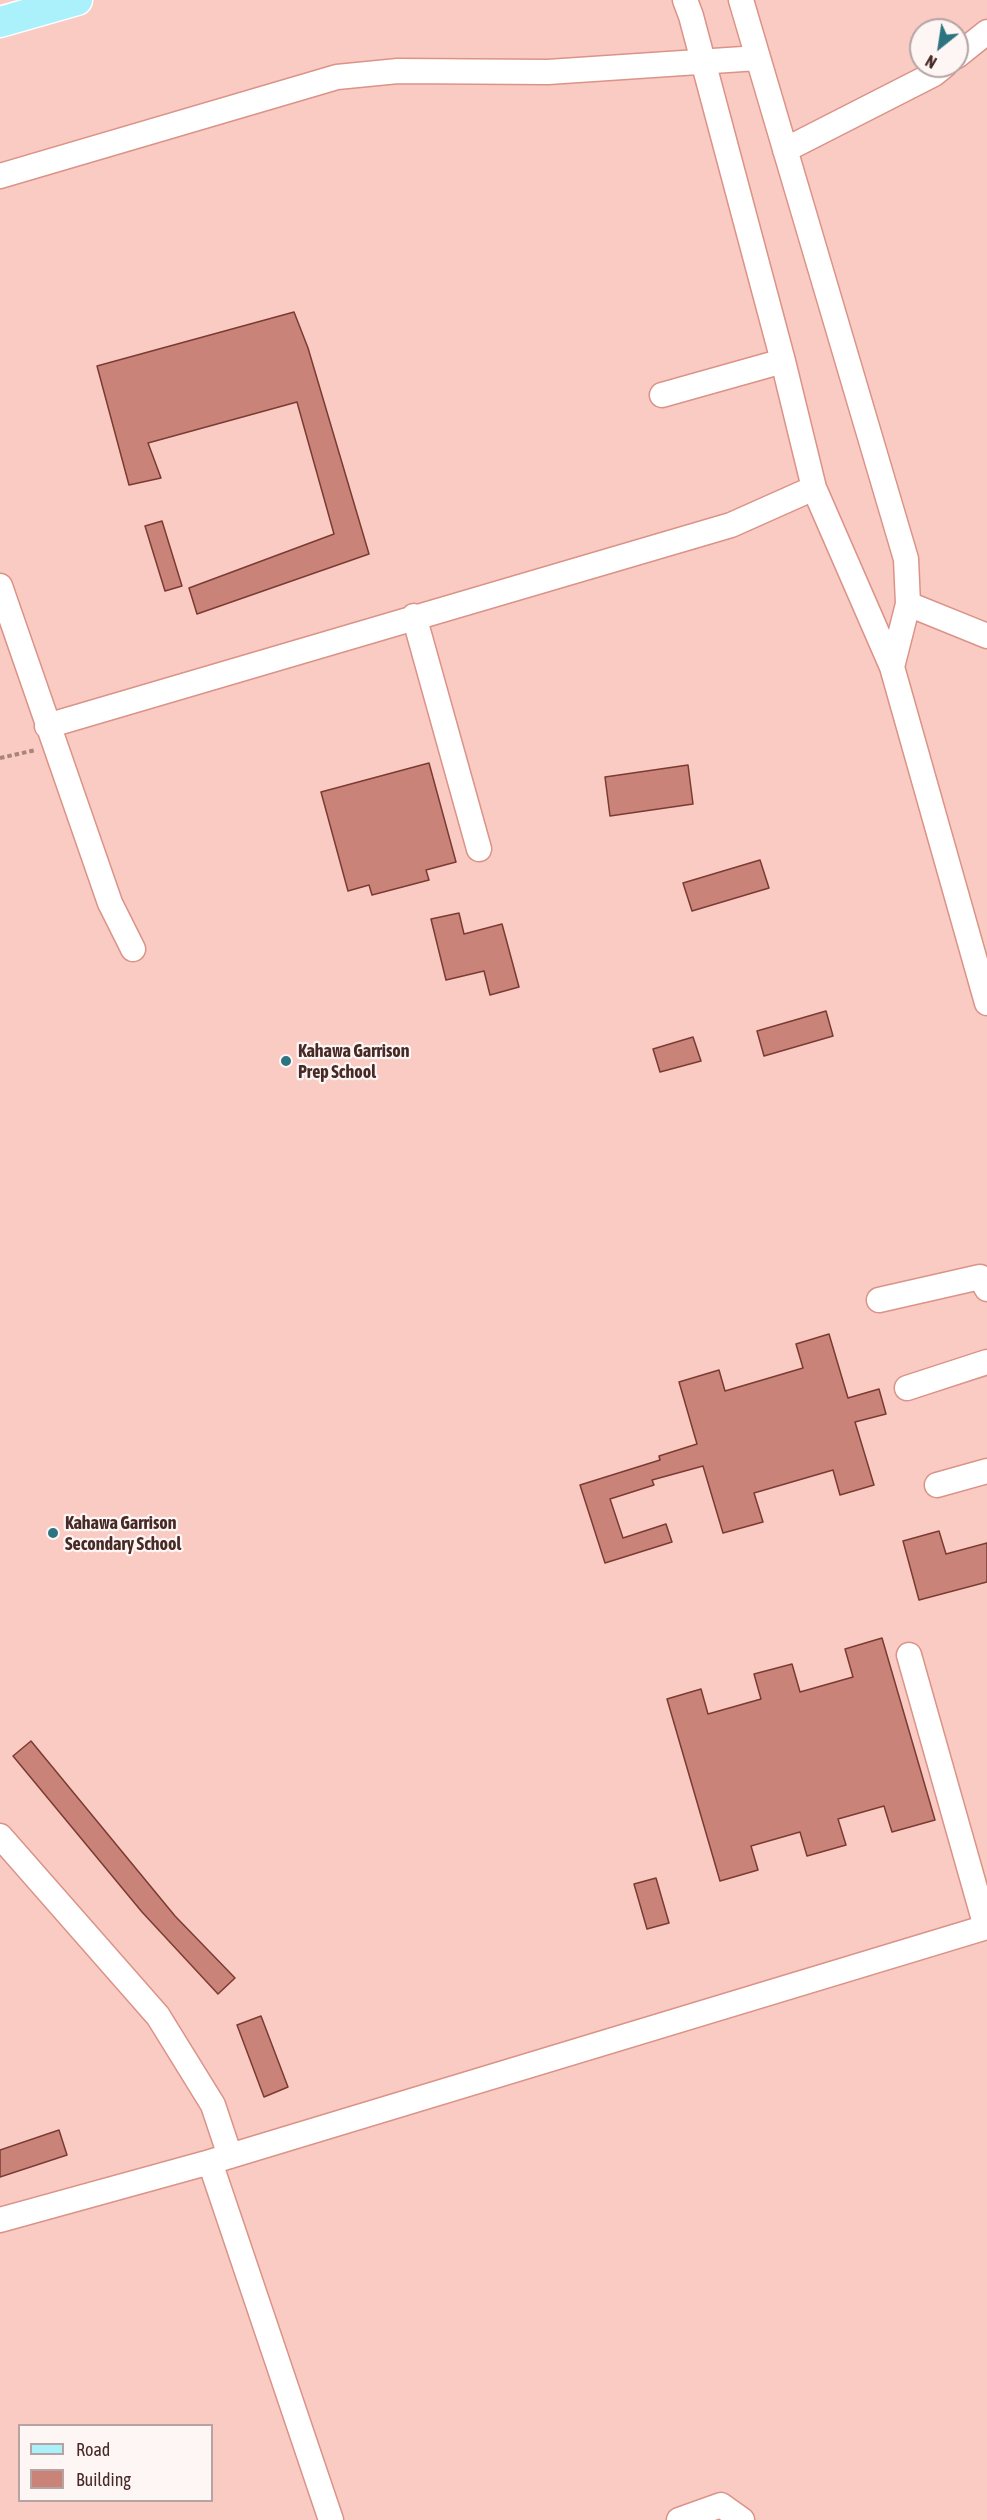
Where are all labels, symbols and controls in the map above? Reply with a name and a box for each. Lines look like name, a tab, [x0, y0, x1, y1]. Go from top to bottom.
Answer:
north arrow	[909, 18, 969, 78]
text: N	[922, 52, 940, 72]
place label: Kahawa Garrison Prep School	[298, 1040, 410, 1082]
marker: Kahawa Garrison Prep School	[279, 1054, 293, 1068]
place label: Kahawa Garrison Secondary School	[65, 1512, 181, 1555]
marker: Kahawa Garrison Secondary School	[46, 1526, 60, 1540]
legend	[18, 2424, 213, 2502]
text: Road	[76, 2439, 110, 2460]
text: Building	[76, 2469, 131, 2490]

